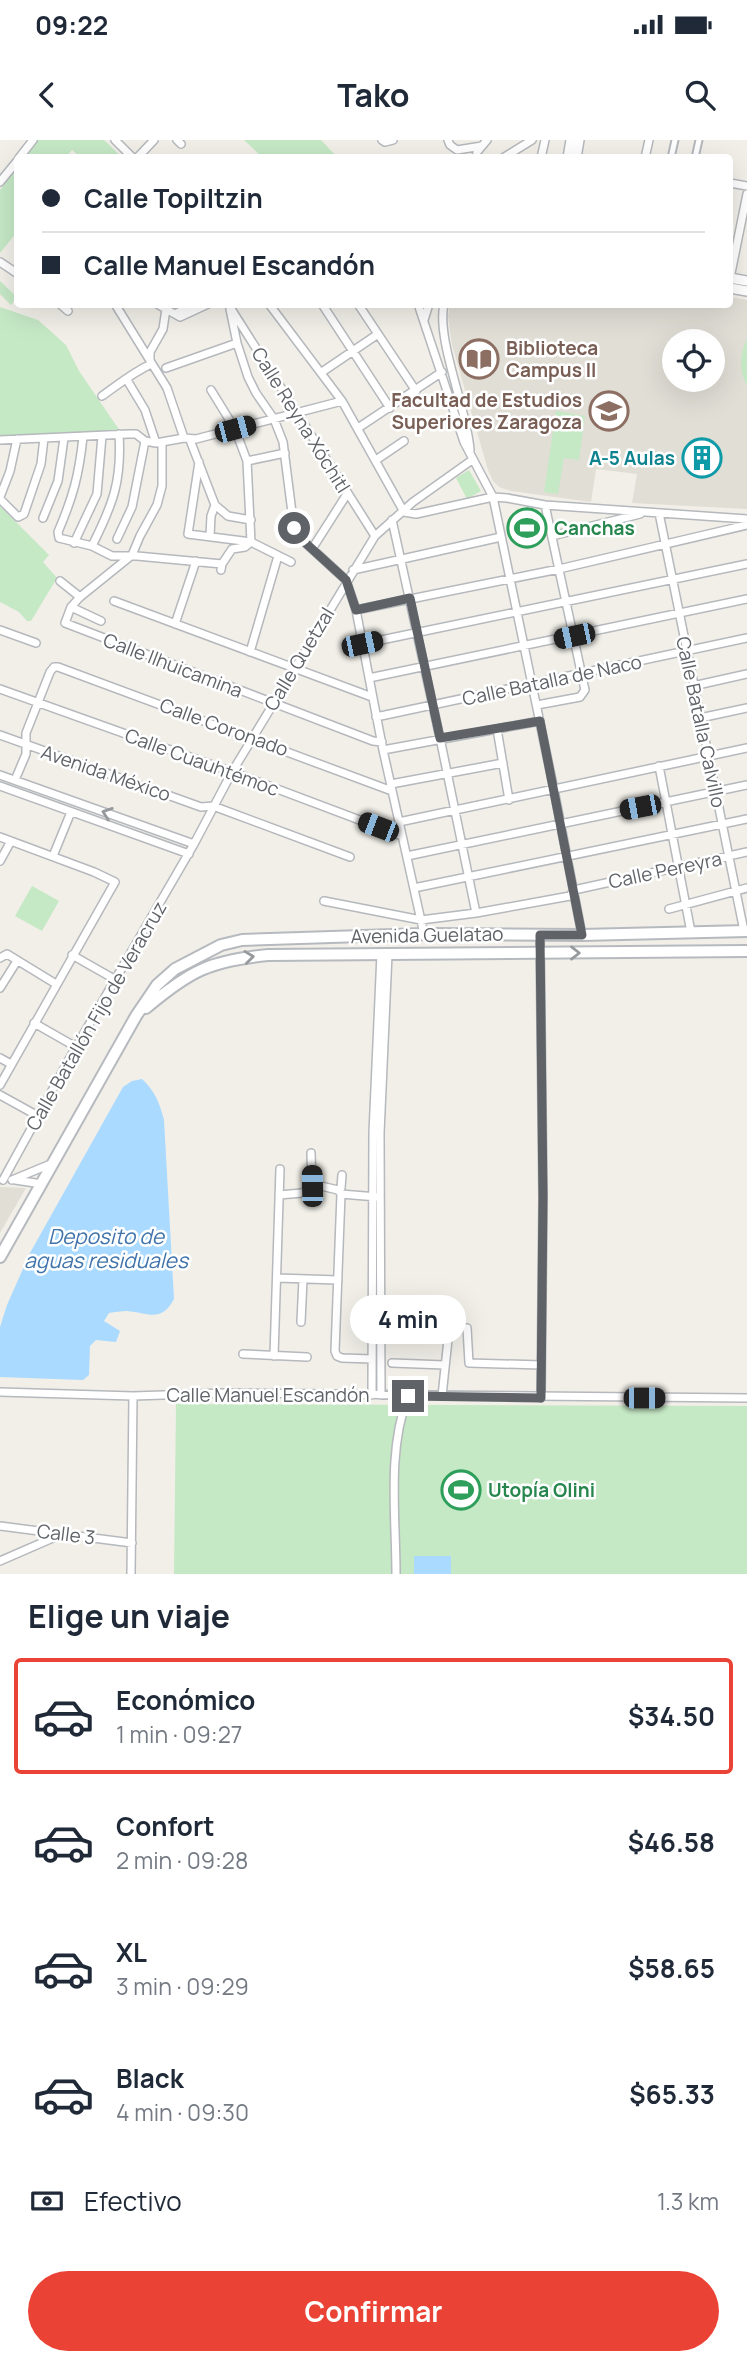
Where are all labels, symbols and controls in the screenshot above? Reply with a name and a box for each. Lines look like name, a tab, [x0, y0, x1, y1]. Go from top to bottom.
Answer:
text: 09:22	[35, 7, 108, 43]
text: Tako	[337, 73, 410, 117]
icon: back	[28, 76, 66, 114]
icon: search	[681, 76, 719, 114]
text: Calle Topiltzin	[84, 180, 263, 216]
text: Calle Manuel Escandón	[84, 247, 375, 283]
map controls	[662, 329, 725, 392]
button: locate	[662, 329, 725, 392]
place label: Biblioteca Campus II	[506, 335, 598, 383]
library icon: Biblioteca Campus II	[458, 338, 500, 380]
street label: Calle Reyna Xóchitl	[246, 342, 356, 498]
place label: Facultad de Estudios Superiores Zaragoza	[391, 387, 582, 435]
school or university icon: Facultad de Estudios Superiores Zaragoza	[588, 390, 630, 432]
car	[212, 413, 259, 445]
building icon: A-5 Aulas	[681, 437, 723, 479]
place label: A-5 Aulas	[589, 445, 675, 471]
sports icon: Canchas	[506, 507, 548, 549]
route start	[278, 512, 310, 544]
place label: Canchas	[554, 515, 635, 541]
street label: Calle Quetzal	[258, 603, 340, 715]
car	[552, 621, 597, 651]
street label: Calle Ilhuicamina	[100, 626, 246, 704]
car	[340, 629, 385, 659]
street label: Calle Batalla Calvillo	[670, 634, 732, 810]
street label: Calle Batalla de Naco	[460, 648, 644, 712]
street label: Calle Coronado	[156, 692, 292, 762]
street label: Calle Cuauhtémoc	[121, 722, 283, 802]
street label: Avenida México	[38, 739, 174, 807]
car	[618, 793, 663, 821]
one-way arrow	[101, 807, 114, 821]
car	[355, 810, 402, 844]
street label: Calle Pereyra	[606, 845, 724, 895]
street label: Calle Batallón Fijo de Veracruz	[20, 897, 172, 1135]
street label: Avenida Guelatao	[350, 921, 504, 949]
one-way arrow	[570, 945, 580, 961]
one-way arrow	[243, 950, 255, 965]
car	[302, 1165, 323, 1207]
water label: Deposito de aguas residuales	[24, 1222, 190, 1274]
callout: 4 min	[350, 1294, 466, 1344]
text: 4 min	[378, 1303, 438, 1335]
route end	[392, 1380, 424, 1412]
street label: Calle Manuel Escandón	[166, 1382, 370, 1408]
car	[624, 1388, 666, 1409]
sports icon: Utopía Olini	[440, 1469, 482, 1511]
place label: Utopía Olini	[488, 1477, 595, 1503]
street label: Calle 3	[35, 1518, 97, 1550]
text: Elige un viaje	[28, 1594, 230, 1638]
text: Económico	[116, 1682, 255, 1718]
icon: car	[32, 1685, 95, 1748]
text: $34.50	[628, 1698, 715, 1734]
text: 1 min · 09:27	[116, 1718, 242, 1750]
text: Confort	[116, 1808, 215, 1844]
icon: car	[32, 1811, 95, 1874]
text: $46.58	[628, 1824, 715, 1860]
text: 2 min · 09:28	[116, 1844, 248, 1876]
text: XL	[116, 1934, 147, 1970]
icon: car	[32, 1937, 95, 2000]
text: $58.65	[628, 1950, 715, 1986]
text: 3 min · 09:29	[116, 1970, 249, 2002]
text: Black	[116, 2060, 184, 2096]
icon: car	[32, 2063, 95, 2126]
text: $65.33	[629, 2076, 715, 2112]
text: 4 min · 09:30	[116, 2096, 249, 2128]
icon: cash	[28, 2182, 66, 2220]
text: Efectivo	[84, 2183, 182, 2219]
text: 1.3 km	[657, 2185, 719, 2217]
button: Confirmar	[28, 2271, 719, 2351]

